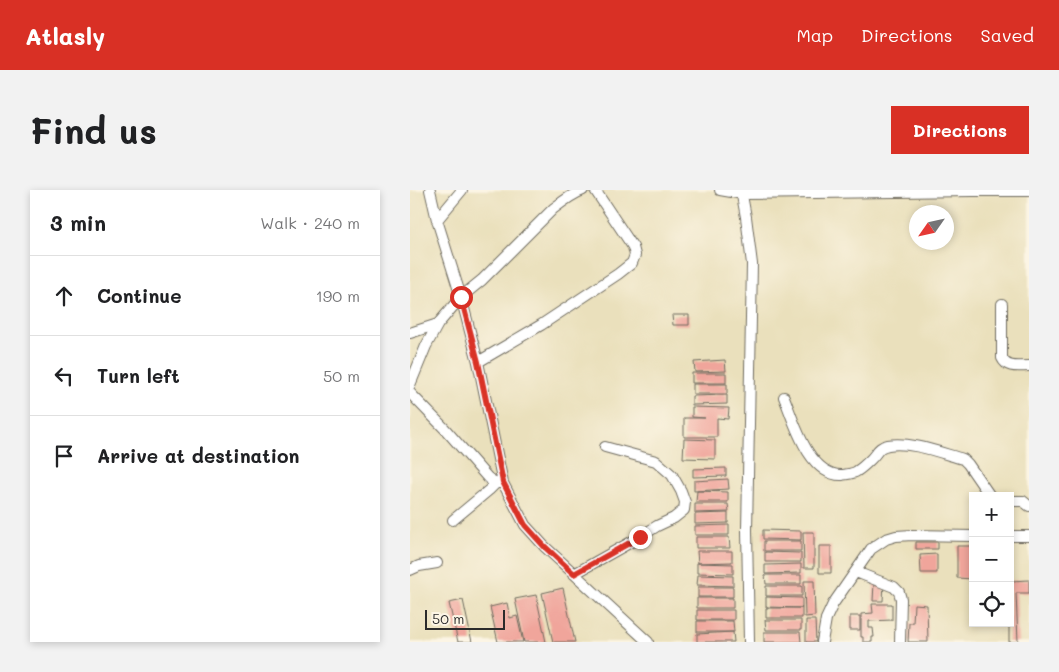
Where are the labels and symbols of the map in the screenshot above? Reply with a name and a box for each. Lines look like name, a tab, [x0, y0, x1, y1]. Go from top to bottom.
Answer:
north arrow	[909, 205, 954, 250]
route start	[450, 286, 473, 309]
route end	[629, 526, 652, 549]
scale bar	[425, 607, 505, 630]

